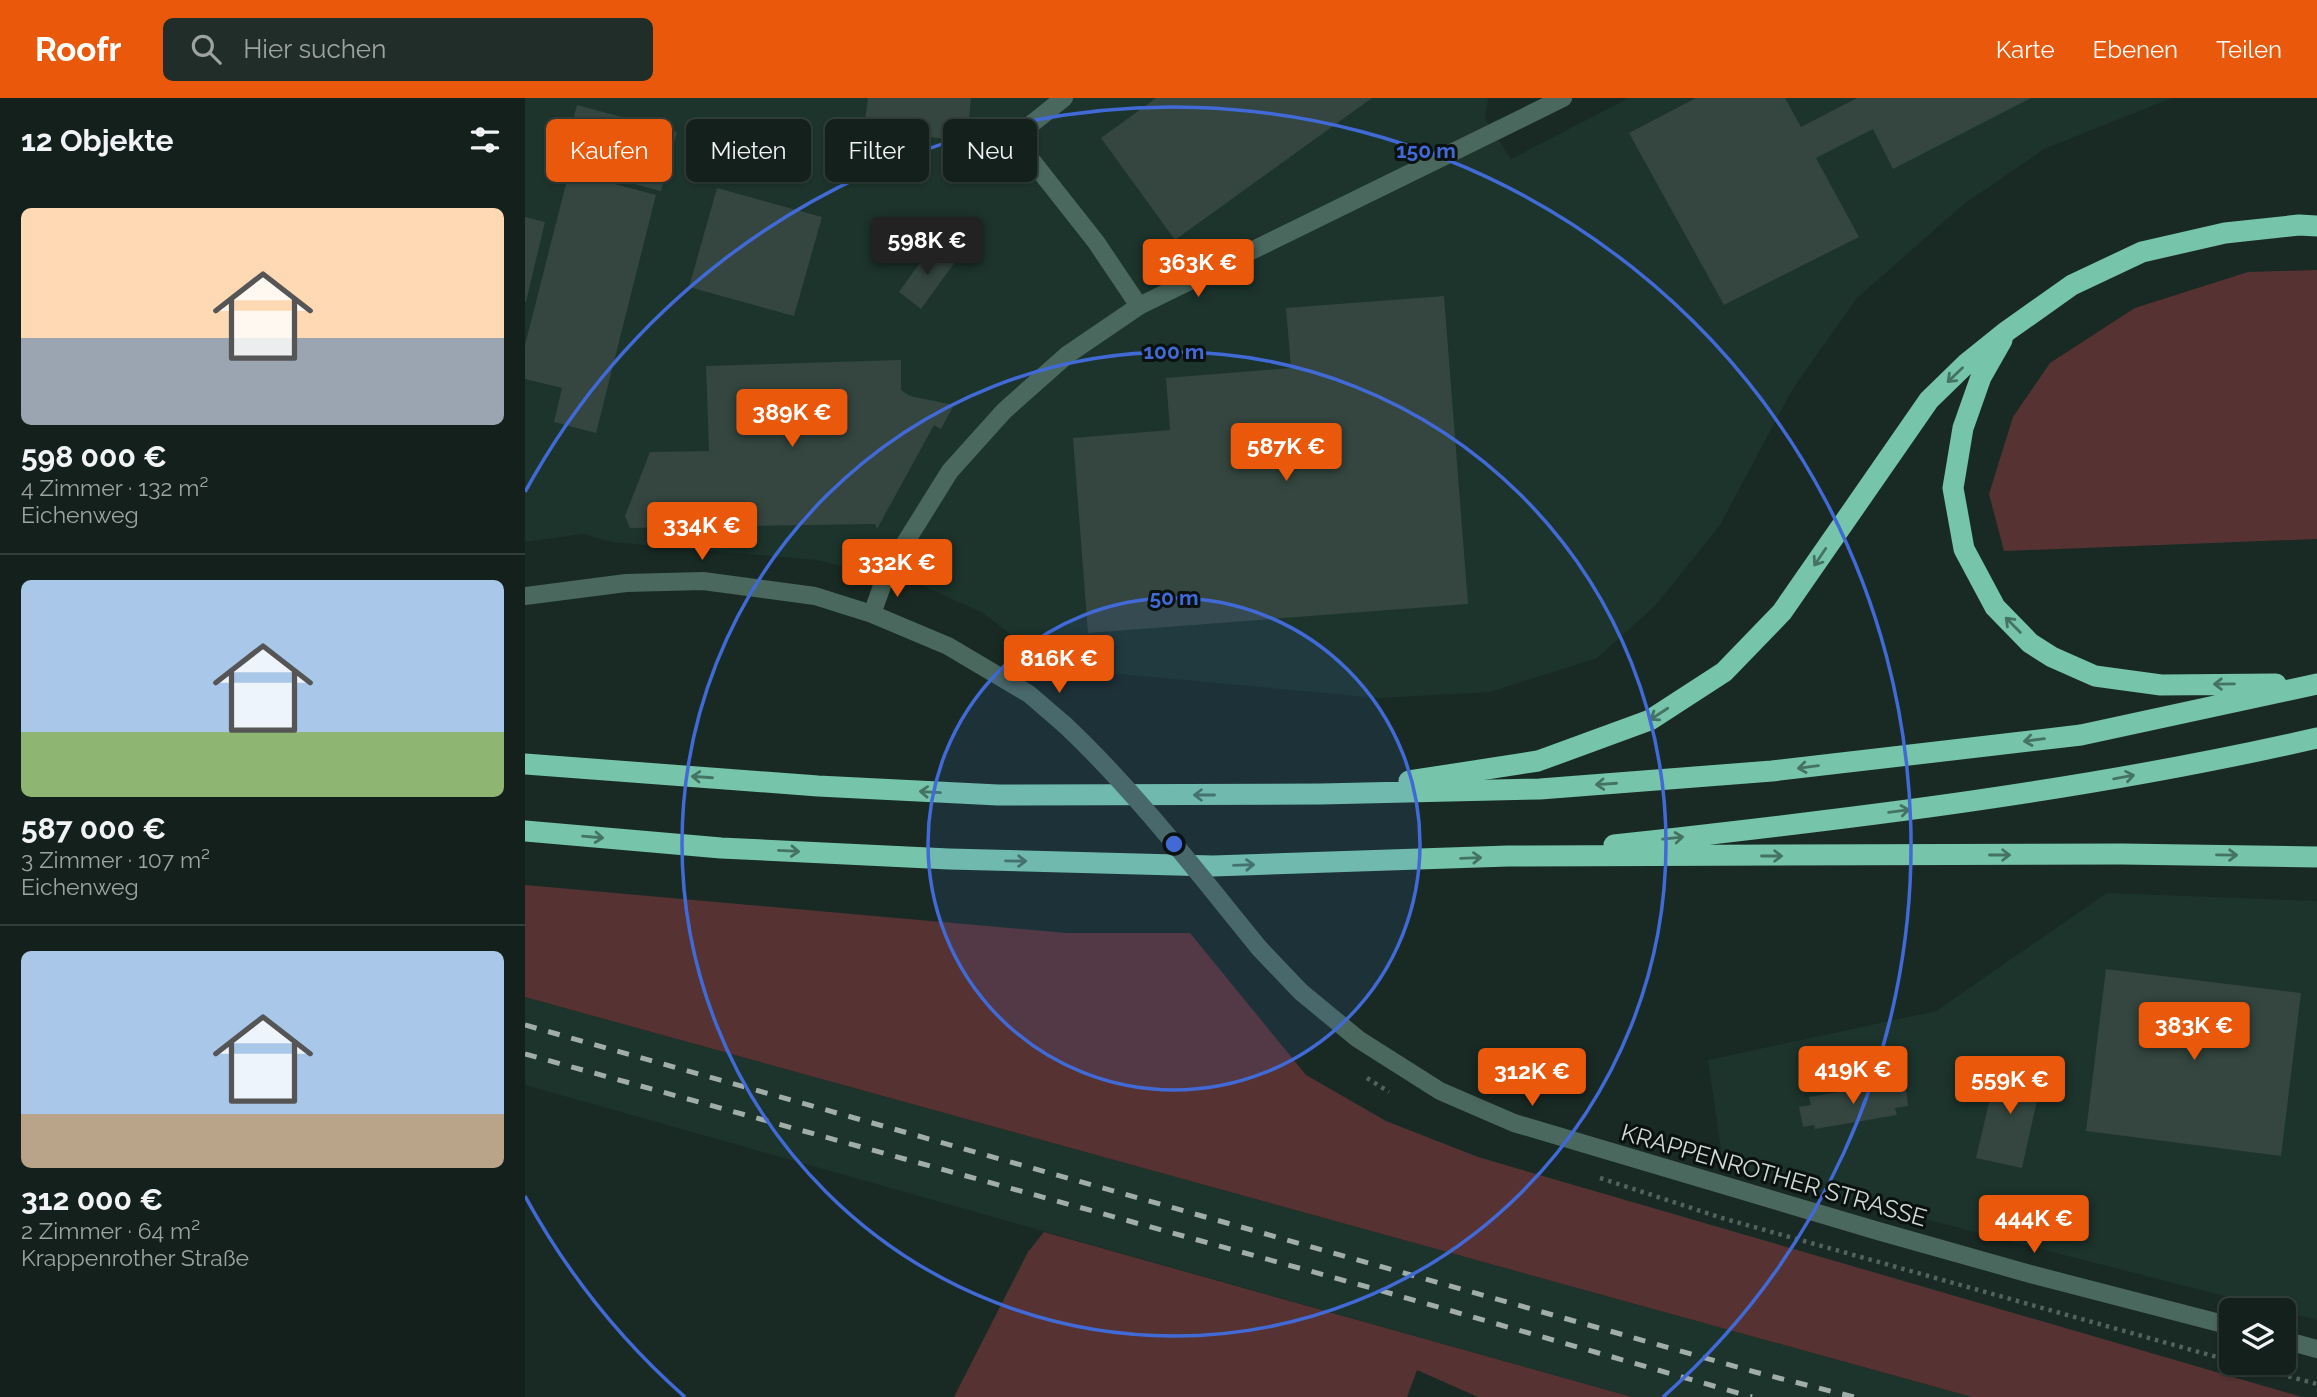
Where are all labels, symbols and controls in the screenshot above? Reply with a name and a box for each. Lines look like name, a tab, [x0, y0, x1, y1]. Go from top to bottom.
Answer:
search box	[163, 18, 653, 81]
text: Roofr	[35, 30, 121, 69]
icon: search	[187, 30, 225, 68]
text: Hier suchen	[243, 34, 386, 64]
text: Karte	[1996, 35, 2055, 64]
text: Ebenen	[2093, 35, 2178, 64]
text: Teilen	[2216, 35, 2282, 64]
chip: Kaufen	[546, 119, 672, 182]
chip: Mieten	[686, 119, 811, 182]
chip: Filter	[825, 119, 929, 182]
chip: Neu	[943, 119, 1037, 182]
icon: filters	[466, 121, 504, 159]
text: 12 Objekte	[21, 123, 173, 158]
text: 150 m	[1396, 138, 1456, 163]
pin: 598K €	[870, 218, 984, 277]
text: 598K €	[887, 226, 967, 253]
pin: 363K €	[1141, 240, 1255, 299]
text: 363K €	[1159, 248, 1237, 275]
icon: home	[200, 253, 326, 379]
text: 100 m	[1144, 339, 1204, 364]
one-way arrow	[1947, 366, 1964, 383]
pin: 389K €	[735, 390, 849, 449]
text: 389K €	[752, 398, 832, 425]
pin: 587K €	[1229, 424, 1343, 483]
text: 587K €	[1247, 432, 1325, 459]
text: 598 000 €	[21, 439, 167, 474]
text: 4 Zimmer · 132 m²	[21, 474, 208, 501]
text: Eichenweg	[21, 501, 139, 528]
pin: 334K €	[645, 503, 759, 562]
text: 334K €	[663, 511, 741, 538]
pin: 332K €	[840, 540, 954, 599]
one-way arrow	[1813, 547, 1827, 566]
text: 332K €	[858, 548, 936, 575]
text: 50 m	[1149, 585, 1199, 610]
one-way arrow	[2005, 617, 2022, 634]
icon: home	[200, 625, 326, 751]
pin: 816K €	[1002, 636, 1116, 695]
text: 816K €	[1020, 644, 1098, 671]
one-way arrow	[2213, 677, 2236, 691]
one-way arrow	[1650, 707, 1670, 721]
one-way arrow	[2023, 734, 2046, 747]
one-way arrow	[1797, 760, 1820, 773]
one-way arrow	[2112, 770, 2135, 783]
one-way arrow	[691, 771, 714, 784]
one-way arrow	[1595, 778, 1618, 791]
one-way arrow	[918, 785, 941, 798]
one-way arrow	[1192, 788, 1215, 802]
one-way arrow	[1887, 804, 1910, 817]
text: 587 000 €	[21, 811, 166, 846]
one-way arrow	[581, 831, 604, 844]
centre of rings	[1162, 832, 1186, 856]
one-way arrow	[1661, 832, 1684, 845]
one-way arrow	[777, 845, 800, 858]
text: 3 Zimmer · 107 m²	[21, 846, 210, 873]
one-way arrow	[1988, 848, 2011, 862]
one-way arrow	[1761, 849, 1784, 863]
one-way arrow	[2216, 849, 2239, 862]
one-way arrow	[1459, 851, 1482, 864]
one-way arrow	[1005, 854, 1028, 867]
one-way arrow	[1232, 858, 1255, 871]
text: Eichenweg	[21, 873, 139, 900]
icon: home	[200, 996, 326, 1122]
pin: 383K €	[2137, 1002, 2251, 1062]
text: 383K €	[2155, 1011, 2233, 1038]
pin: 419K €	[1796, 1046, 1910, 1106]
pin: 312K €	[1475, 1048, 1589, 1108]
text: 419K €	[1814, 1055, 1892, 1082]
pin: 559K €	[1953, 1056, 2067, 1116]
text: 312K €	[1494, 1057, 1570, 1084]
text: 559K €	[1971, 1065, 2049, 1092]
street label: KRAPPENROTHER STRASSE	[1618, 1117, 1930, 1233]
text: 312 000 €	[21, 1182, 163, 1217]
pin: 444K €	[1977, 1196, 2091, 1255]
text: 444K €	[1995, 1204, 2073, 1231]
text: 2 Zimmer · 64 m²	[21, 1217, 200, 1244]
text: Krappenrother Straße	[21, 1244, 249, 1271]
map controls	[2219, 1298, 2296, 1375]
button: layers	[2219, 1298, 2296, 1375]

